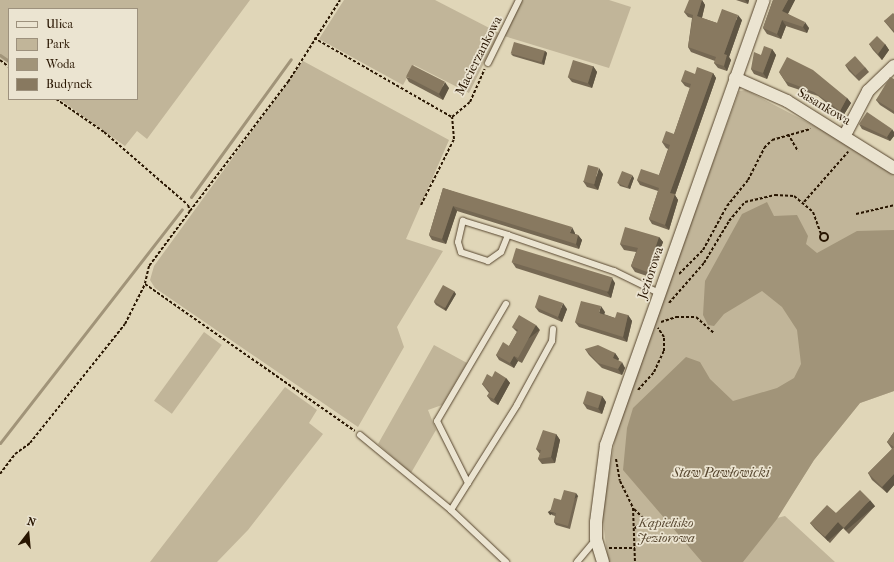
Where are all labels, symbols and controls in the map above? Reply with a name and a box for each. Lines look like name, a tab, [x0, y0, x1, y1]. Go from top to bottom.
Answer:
legend	[8, 8, 138, 100]
street label: Macierzankowa	[452, 14, 506, 98]
text: Ulica	[46, 17, 73, 31]
text: Park	[46, 37, 70, 51]
text: Woda	[46, 57, 75, 71]
text: Budynek	[46, 77, 92, 91]
street label: Sasankowa	[795, 85, 853, 129]
street label: Jeziorowa	[635, 245, 667, 301]
water label: Staw Pawłowicki	[672, 465, 770, 481]
north arrow	[8, 514, 48, 554]
text: N	[26, 515, 37, 529]
park label: Kąpielisko Jeziorowa	[637, 516, 695, 547]

